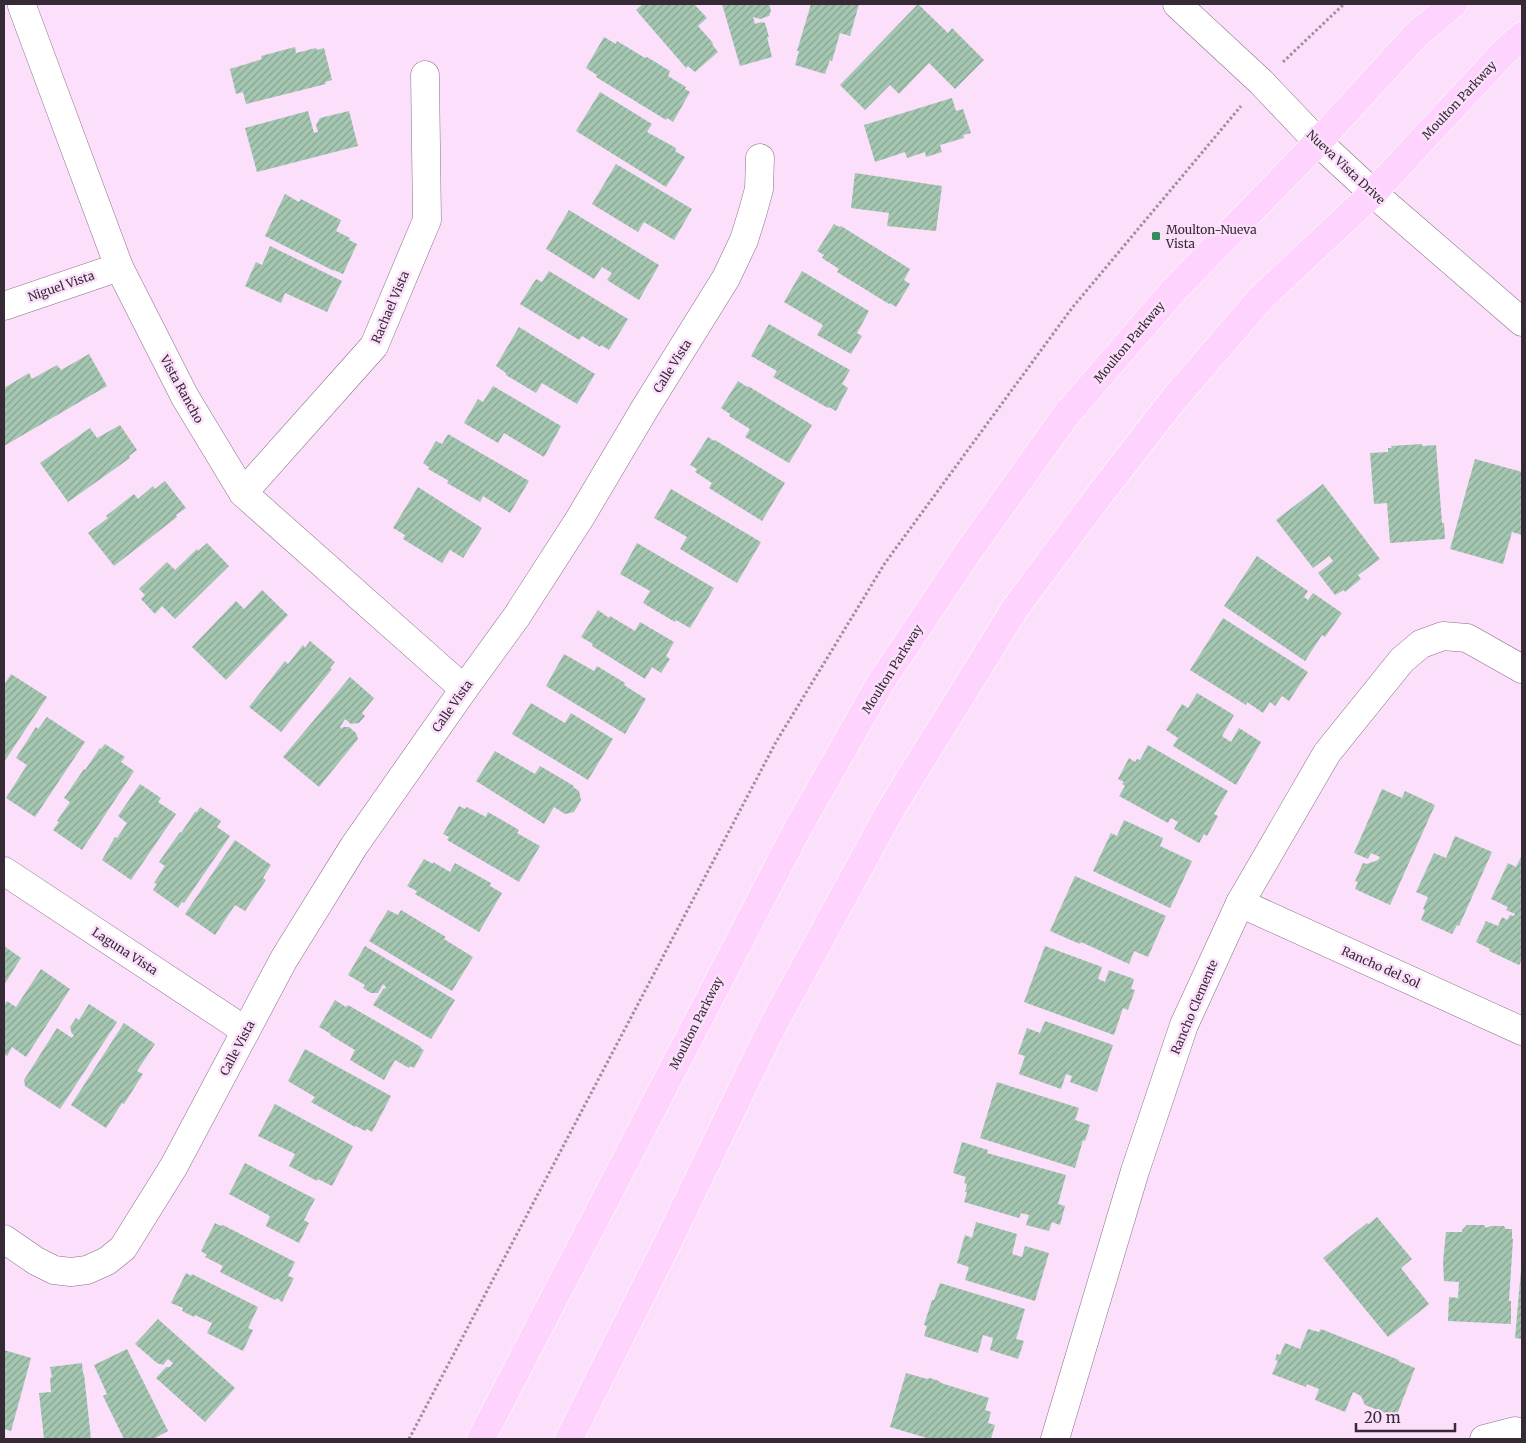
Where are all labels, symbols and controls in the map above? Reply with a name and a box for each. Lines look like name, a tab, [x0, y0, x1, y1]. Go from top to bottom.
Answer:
street label: Moulton Parkway	[1419, 58, 1499, 142]
street label: Nueva Vista Drive	[1304, 127, 1388, 207]
place label: Moulton-Nueva Vista	[1165, 222, 1257, 251]
marker: Moulton-Nueva Vista	[1150, 230, 1162, 242]
street label: Niguel Vista	[26, 267, 97, 304]
street label: Rachael Vista	[368, 268, 412, 345]
street label: Moulton Parkway	[1090, 298, 1168, 386]
street label: Calle Vista	[650, 336, 695, 395]
street label: Vista Rancho	[157, 352, 207, 426]
street label: Moulton Parkway	[859, 622, 925, 716]
street label: Calle Vista	[429, 677, 476, 735]
street label: Laguna Vista	[89, 924, 161, 978]
street label: Rancho del Sol	[1339, 943, 1423, 991]
street label: Rancho Clemente	[1167, 958, 1221, 1056]
street label: Moulton Parkway	[666, 974, 726, 1072]
street label: Calle Vista	[216, 1018, 258, 1078]
scale bar	[1356, 1400, 1455, 1432]
text: 20 m	[1364, 1408, 1401, 1427]

